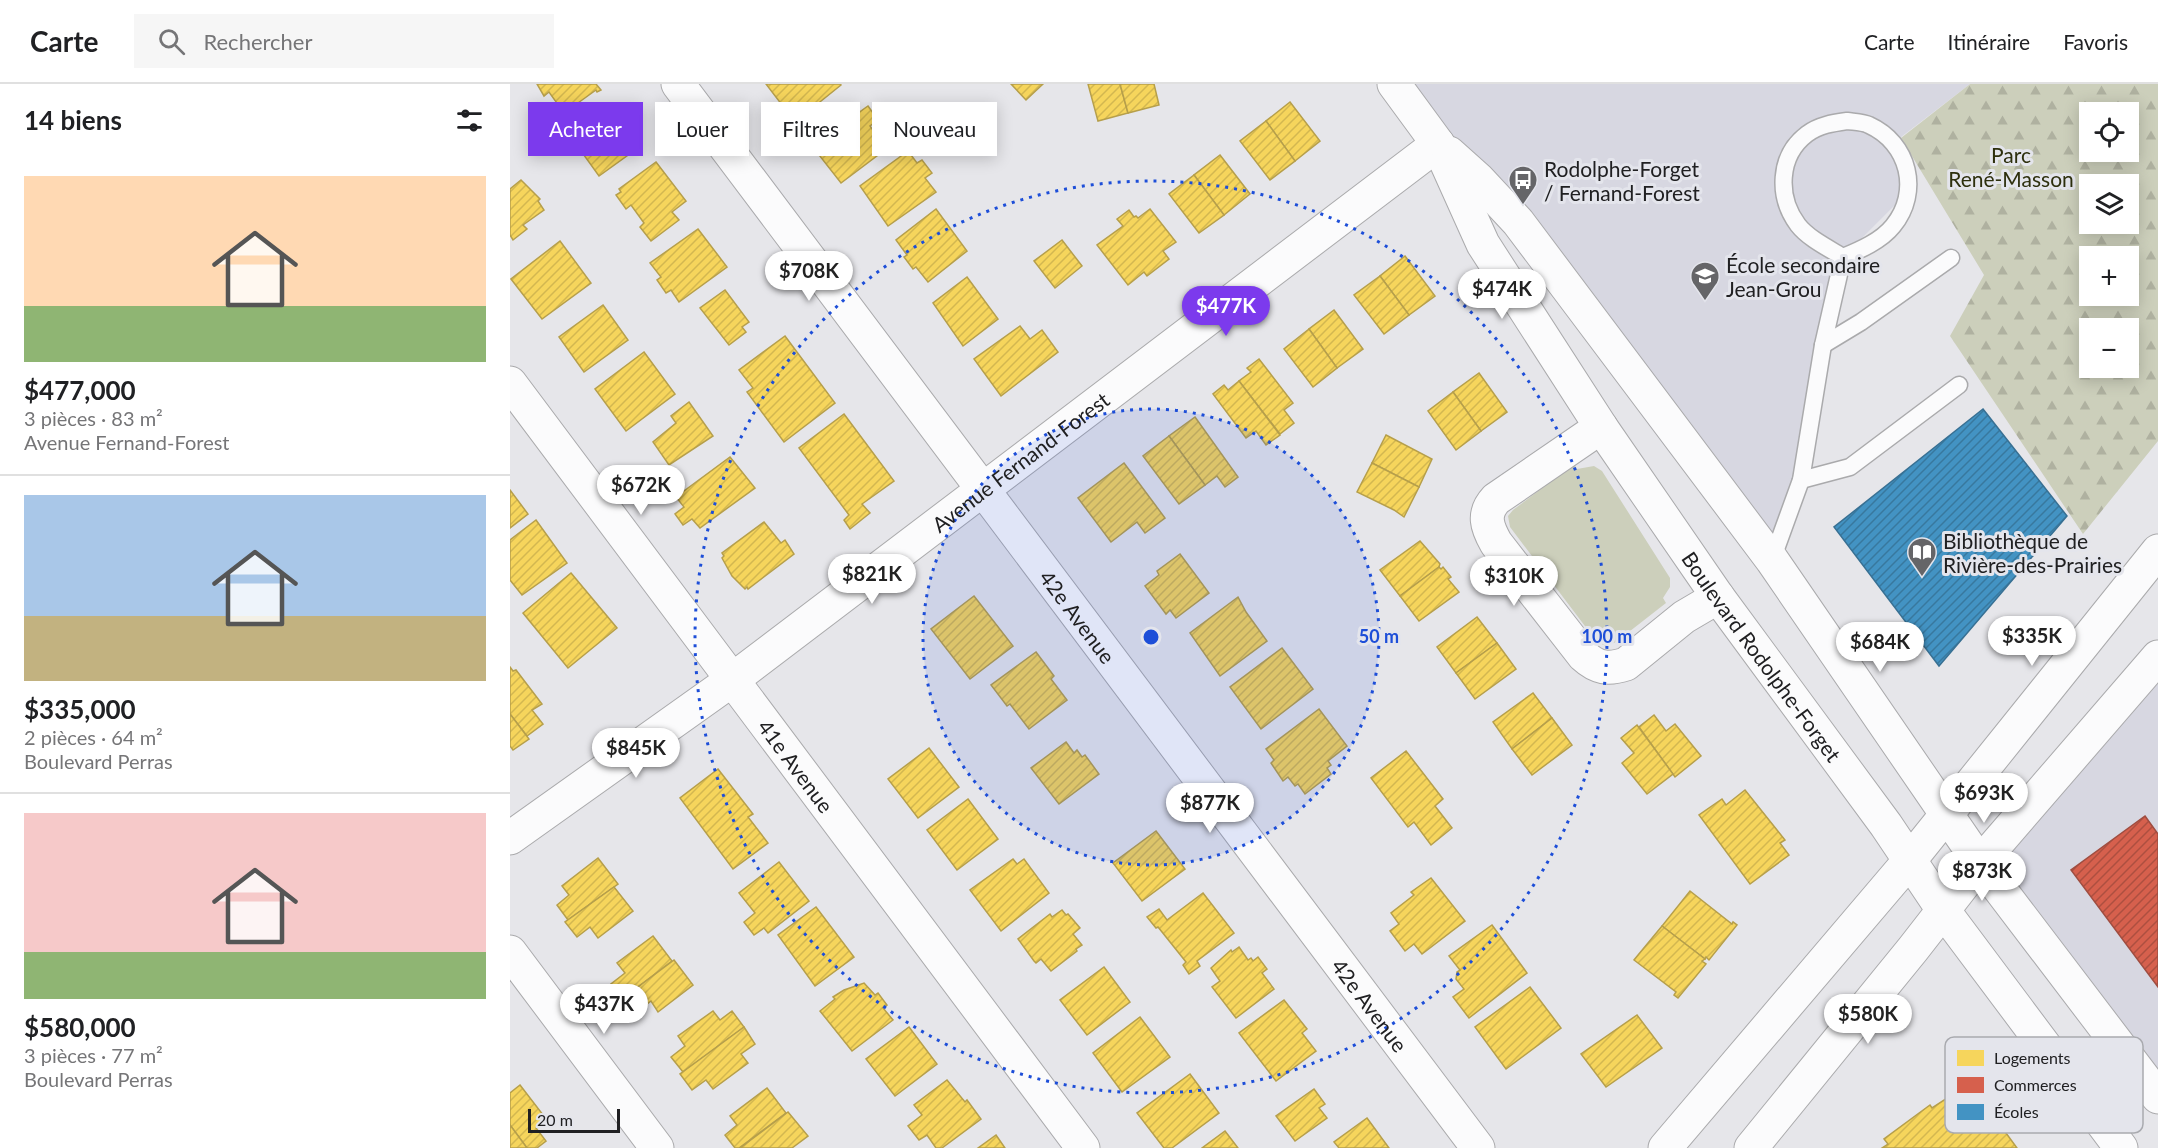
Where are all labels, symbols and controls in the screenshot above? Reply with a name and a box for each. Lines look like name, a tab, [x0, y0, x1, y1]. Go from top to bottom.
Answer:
search box	[134, 14, 554, 68]
text: Carte	[30, 24, 98, 58]
icon: search	[155, 25, 188, 58]
text: Rechercher	[203, 28, 312, 55]
text: Carte	[1864, 29, 1915, 54]
text: Itinéraire	[1948, 29, 2030, 54]
text: Favoris	[2063, 29, 2128, 54]
chip: Acheter	[528, 102, 643, 156]
chip: Louer	[655, 102, 749, 156]
chip: Filtres	[761, 102, 860, 156]
chip: Nouveau	[872, 102, 997, 156]
map controls	[2079, 102, 2139, 378]
button: locate	[2079, 102, 2139, 162]
text: 14 biens	[24, 104, 122, 136]
icon: filters	[453, 104, 486, 137]
park label: Parc René-Masson	[1948, 142, 2074, 191]
place label: Rodolphe-Forget / Fernand-Forest	[1544, 156, 1700, 205]
bus stop icon: Rodolphe-Forget / Fernand-Forest	[1507, 164, 1539, 206]
button: layers	[2079, 174, 2139, 234]
icon: home	[201, 215, 309, 323]
button: +	[2079, 246, 2139, 306]
pin: $708K	[767, 251, 851, 302]
place label: École secondaire Jean-Grou	[1726, 252, 1880, 301]
text: $708K	[779, 258, 839, 282]
school or university icon: École secondaire Jean-Grou	[1689, 260, 1721, 302]
pin: $474K	[1460, 269, 1544, 320]
text: $474K	[1472, 276, 1532, 300]
pin: $477K	[1184, 286, 1268, 337]
text: $477K	[1196, 293, 1256, 317]
button: −	[2079, 318, 2139, 378]
text: $477,000	[24, 374, 136, 406]
street label: Avenue Fernand-Forest	[926, 386, 1114, 537]
text: 3 pièces · 83 m²	[24, 406, 163, 430]
text: Avenue Fernand-Forest	[24, 430, 230, 454]
pin: $672K	[599, 465, 683, 516]
text: $672K	[611, 472, 671, 496]
place label: Bibliothèque de Rivière-des-Prairies	[1943, 528, 2122, 577]
icon: home	[201, 534, 309, 642]
library icon: Bibliothèque de Rivière-des-Prairies	[1906, 536, 1938, 578]
street label: Boulevard Rodolphe-Forget	[1678, 546, 1847, 766]
pin: $821K	[830, 554, 914, 605]
pin: $310K	[1472, 556, 1556, 607]
text: $821K	[842, 561, 902, 585]
text: $310K	[1484, 563, 1544, 587]
street label: 42e Avenue	[1035, 565, 1121, 668]
pin: $335K	[1990, 616, 2074, 667]
pin: $684K	[1838, 622, 1922, 673]
text: $335K	[2002, 623, 2062, 647]
text: 50 m	[1359, 625, 1399, 647]
text: 100 m	[1582, 625, 1632, 647]
centre of rings	[1141, 627, 1161, 647]
text: $684K	[1850, 629, 1910, 653]
text: $335,000	[24, 693, 136, 725]
street label: 41e Avenue	[754, 714, 839, 817]
text: 2 pièces · 64 m²	[24, 725, 163, 749]
pin: $845K	[594, 728, 678, 779]
text: $845K	[606, 735, 666, 759]
text: Boulevard Perras	[24, 749, 173, 773]
pin: $693K	[1942, 773, 2026, 824]
text: $693K	[1954, 780, 2014, 804]
pin: $877K	[1168, 783, 1252, 834]
text: $877K	[1180, 790, 1240, 814]
pin: $873K	[1940, 851, 2024, 902]
icon: home	[201, 852, 309, 960]
text: $873K	[1952, 858, 2012, 882]
street label: 42e Avenue	[1327, 953, 1413, 1056]
pin: $437K	[562, 984, 646, 1035]
text: $437K	[574, 991, 634, 1015]
pin: $580K	[1826, 994, 1910, 1045]
text: $580K	[1838, 1001, 1898, 1025]
text: $580,000	[24, 1011, 136, 1043]
legend	[1945, 1037, 2143, 1133]
text: 3 pièces · 77 m²	[24, 1043, 163, 1067]
text: Logements	[1994, 1048, 2070, 1067]
text: Boulevard Perras	[24, 1067, 173, 1091]
text: Commerces	[1994, 1075, 2077, 1094]
text: Écoles	[1994, 1102, 2039, 1121]
scale bar	[528, 1106, 620, 1134]
text: 20 m	[537, 1110, 573, 1129]

